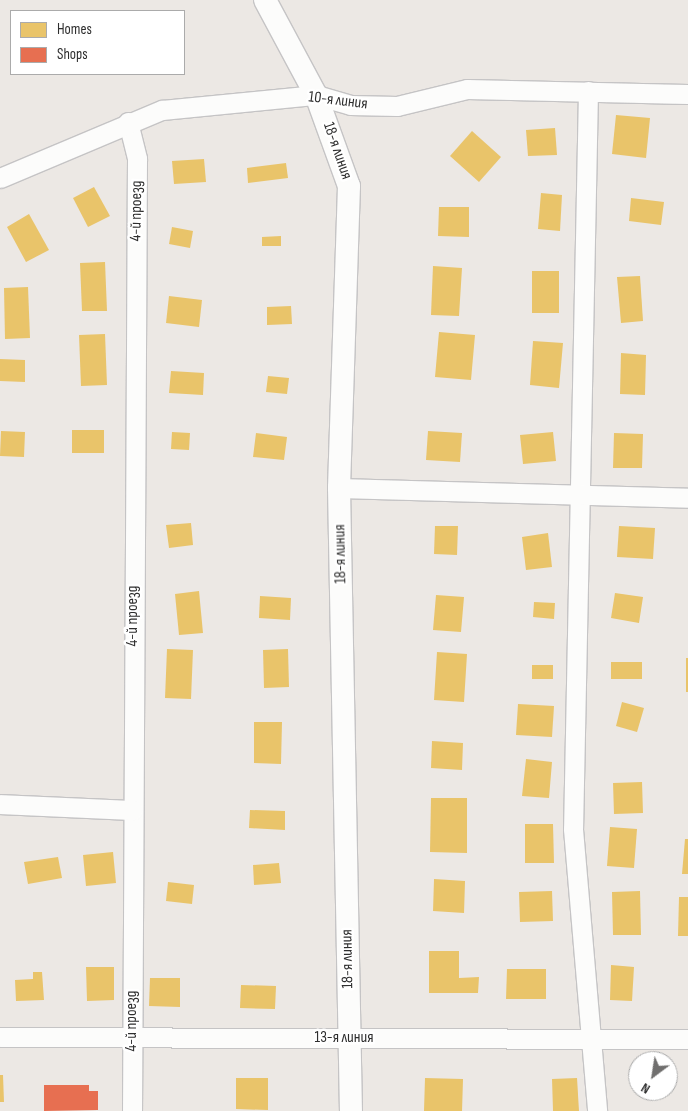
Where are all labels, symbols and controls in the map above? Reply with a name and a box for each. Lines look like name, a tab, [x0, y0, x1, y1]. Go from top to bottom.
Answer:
legend	[10, 10, 185, 75]
text: Homes	[57, 20, 92, 39]
text: Shops	[57, 45, 88, 64]
street label: 10-я линия	[307, 88, 369, 114]
street label: 18-я линия	[318, 120, 356, 182]
street label: 4-й проезд	[127, 180, 147, 242]
street label: 18-я линия	[331, 524, 351, 584]
street label: 4-й проезд	[123, 586, 143, 646]
street label: 18-я линия	[338, 929, 358, 989]
street label: 4-й проезд	[122, 991, 142, 1051]
street label: 13-я линия	[315, 1028, 373, 1048]
north arrow	[628, 1051, 678, 1101]
text: N	[638, 1079, 653, 1098]

